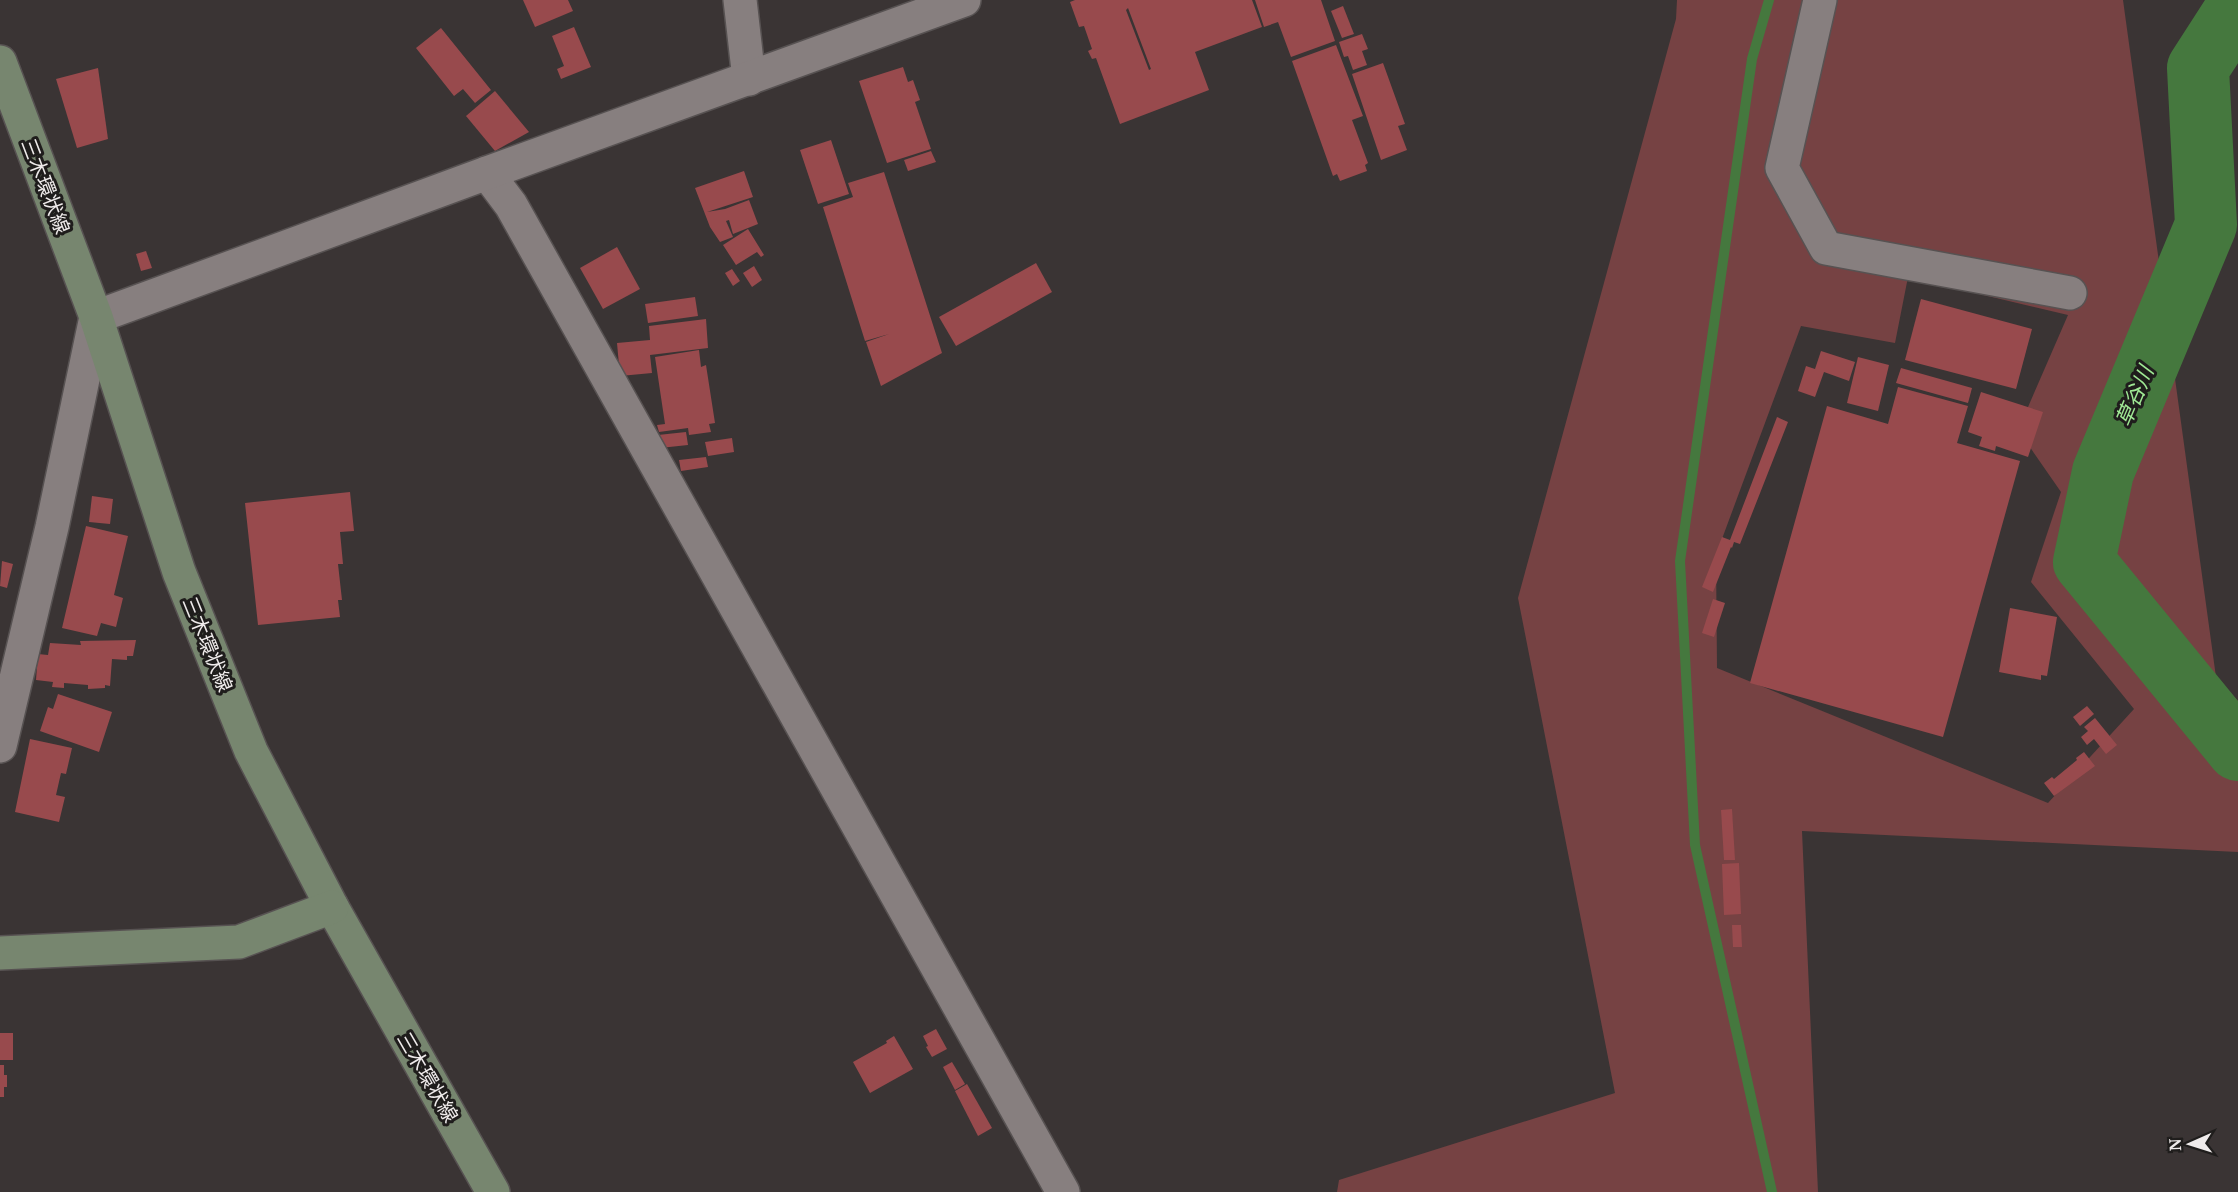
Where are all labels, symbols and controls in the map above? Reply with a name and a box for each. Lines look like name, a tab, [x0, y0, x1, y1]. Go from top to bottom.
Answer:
street label: 三木環状線	[15, 134, 77, 238]
water label: 草谷川	[2109, 360, 2160, 430]
street label: 三木環状線	[177, 593, 239, 695]
street label: 三木環状線	[391, 1027, 465, 1127]
north arrow	[2160, 1114, 2220, 1174]
text: N	[2164, 1138, 2186, 1152]

